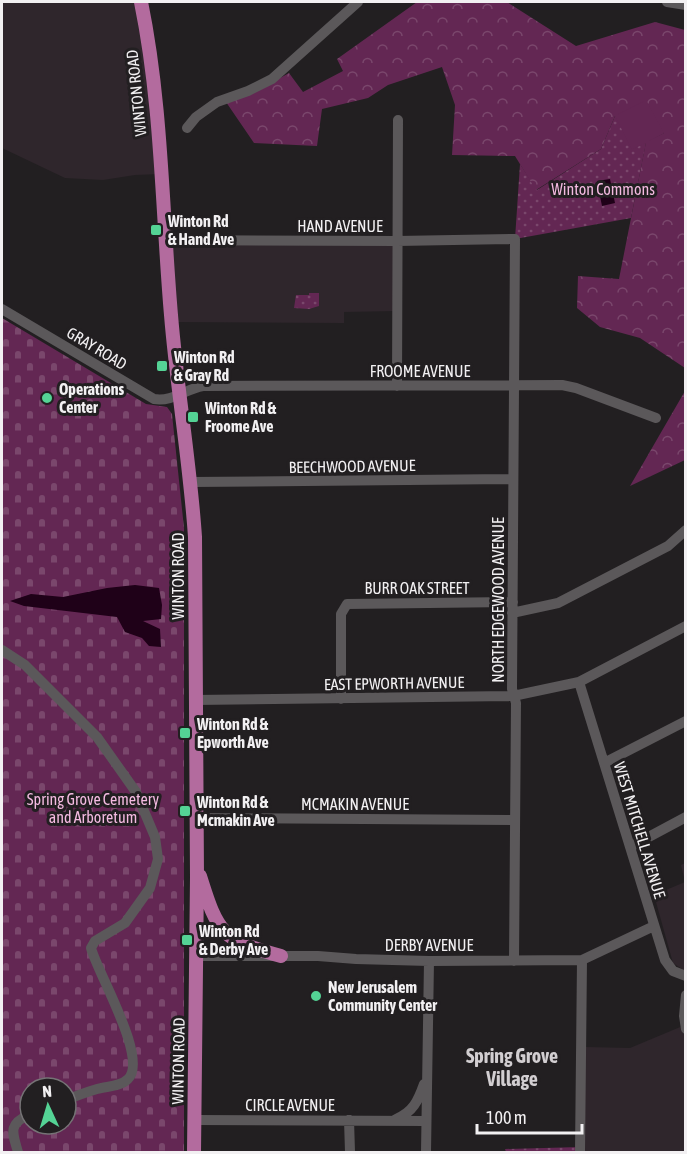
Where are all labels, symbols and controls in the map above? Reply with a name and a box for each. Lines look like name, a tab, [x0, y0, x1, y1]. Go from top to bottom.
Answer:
street label: WINTON ROAD	[123, 49, 149, 137]
park label: Winton Commons	[551, 180, 655, 198]
place label: Winton Rd & Hand Ave	[167, 212, 234, 248]
street label: HAND AVENUE	[297, 217, 383, 235]
marker: Winton Rd & Hand Ave	[149, 223, 163, 237]
street label: GRAY ROAD	[64, 323, 130, 373]
place label: Winton Rd & Gray Rd	[173, 348, 235, 384]
marker: Winton Rd & Gray Rd	[155, 359, 169, 373]
street label: FROOME AVENUE	[370, 362, 470, 380]
place label: Operations Center	[59, 380, 125, 416]
marker: Operations Center	[40, 391, 54, 405]
place label: Winton Rd & Froome Ave	[204, 399, 277, 435]
marker: Winton Rd & Froome Ave	[186, 410, 200, 424]
street label: BEECHWOOD AVENUE	[288, 456, 416, 476]
street label: NORTH EDGEWOOD AVENUE	[489, 517, 507, 683]
street label: WINTON ROAD	[169, 533, 187, 619]
street label: BURR OAK STREET	[365, 579, 469, 597]
street label: EAST EPWORTH AVENUE	[324, 673, 465, 693]
place label: Winton Rd & Epworth Ave	[196, 715, 269, 751]
marker: Winton Rd & Epworth Ave	[178, 726, 192, 740]
street label: WEST MITCHELL AVENUE	[611, 760, 669, 901]
park label: Spring Grove Cemetery and Arboretum	[27, 790, 160, 826]
place label: Winton Rd & Mcmakin Ave	[196, 793, 275, 829]
street label: MCMAKIN AVENUE	[301, 795, 409, 813]
marker: Winton Rd & Mcmakin Ave	[178, 804, 192, 818]
place label: Winton Rd & Derby Ave	[198, 922, 268, 958]
marker: Winton Rd & Derby Ave	[180, 933, 194, 947]
street label: DERBY AVENUE	[385, 936, 473, 954]
place label: New Jerusalem Community Center	[328, 978, 437, 1014]
marker: New Jerusalem Community Center	[309, 989, 323, 1003]
street label: WINTON ROAD	[168, 1017, 188, 1105]
district label: Spring Grove Village	[466, 1044, 558, 1090]
north arrow	[18, 1076, 78, 1136]
text: N	[42, 1082, 52, 1100]
street label: CIRCLE AVENUE	[245, 1096, 335, 1114]
scale bar	[477, 1097, 582, 1135]
text: 100 m	[486, 1107, 527, 1128]

